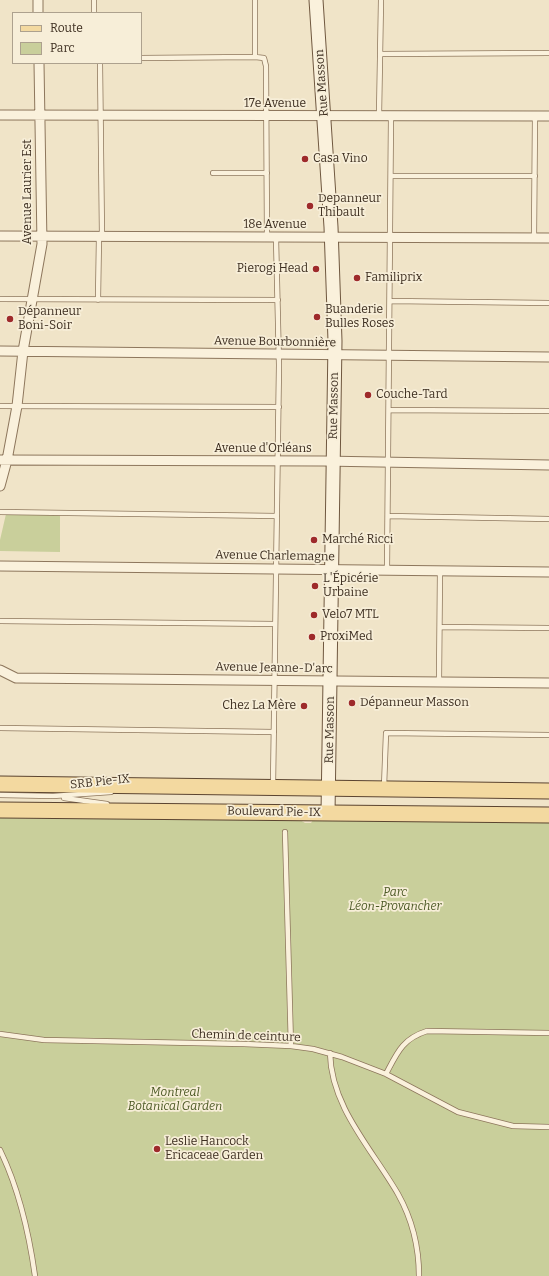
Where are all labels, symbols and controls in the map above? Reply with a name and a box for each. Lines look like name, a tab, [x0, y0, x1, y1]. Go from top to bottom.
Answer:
legend	[12, 12, 142, 64]
text: Route	[50, 21, 83, 35]
text: Parc	[50, 41, 75, 55]
street label: Rue Masson	[312, 49, 332, 117]
street label: 17e Avenue	[244, 97, 306, 111]
street label: Avenue Laurier Est	[21, 139, 35, 245]
place label: Casa Vino	[313, 152, 368, 166]
marker: Casa Vino	[300, 154, 310, 164]
place label: Depanneur Thibault	[318, 192, 381, 220]
marker: Depanneur Thibault	[305, 201, 315, 211]
street label: 18e Avenue	[243, 218, 307, 232]
place label: Pierogi Head	[237, 262, 308, 276]
marker: Pierogi Head	[311, 264, 321, 274]
place label: Familiprix	[365, 271, 422, 285]
marker: Familiprix	[352, 273, 362, 283]
place label: Buanderie Bulles Roses	[325, 303, 394, 331]
place label: Dépanneur Boni-Soir	[18, 305, 81, 333]
marker: Buanderie Bulles Roses	[312, 312, 322, 322]
marker: Dépanneur Boni-Soir	[5, 314, 15, 324]
street label: Avenue Bourbonnière	[214, 334, 336, 350]
street label: Rue Masson	[326, 372, 342, 440]
place label: Couche-Tard	[376, 388, 448, 402]
marker: Couche-Tard	[363, 390, 373, 400]
street label: Avenue d'Orléans	[214, 442, 312, 456]
place label: Marché Ricci	[322, 533, 393, 547]
marker: Marché Ricci	[309, 535, 319, 545]
street label: Avenue Charlemagne	[215, 548, 335, 564]
place label: L'Épicérie Urbaine	[323, 572, 378, 600]
marker: L'Épicérie Urbaine	[310, 581, 320, 591]
place label: Velo7 MTL	[322, 608, 379, 622]
marker: Velo7 MTL	[309, 610, 319, 620]
place label: ProxiMed	[320, 630, 373, 644]
marker: ProxiMed	[307, 632, 317, 642]
street label: Avenue Jeanne-D'arc	[215, 660, 333, 676]
street label: Rue Masson	[322, 696, 338, 764]
place label: Dépanneur Masson	[360, 696, 469, 710]
marker: Dépanneur Masson	[347, 698, 357, 708]
place label: Chez La Mère	[222, 699, 296, 713]
marker: Chez La Mère	[299, 701, 309, 711]
street label: SRB Pie-IX	[69, 772, 131, 792]
street label: Boulevard Pie-IX	[227, 804, 321, 820]
park label: Parc Léon-Provancher	[349, 886, 441, 914]
street label: Chemin de ceinture	[191, 1027, 301, 1045]
park label: Montreal Botanical Garden	[128, 1086, 222, 1114]
place label: Leslie Hancock Ericaceae Garden	[165, 1135, 263, 1163]
marker: Leslie Hancock Ericaceae Garden	[152, 1144, 162, 1154]

